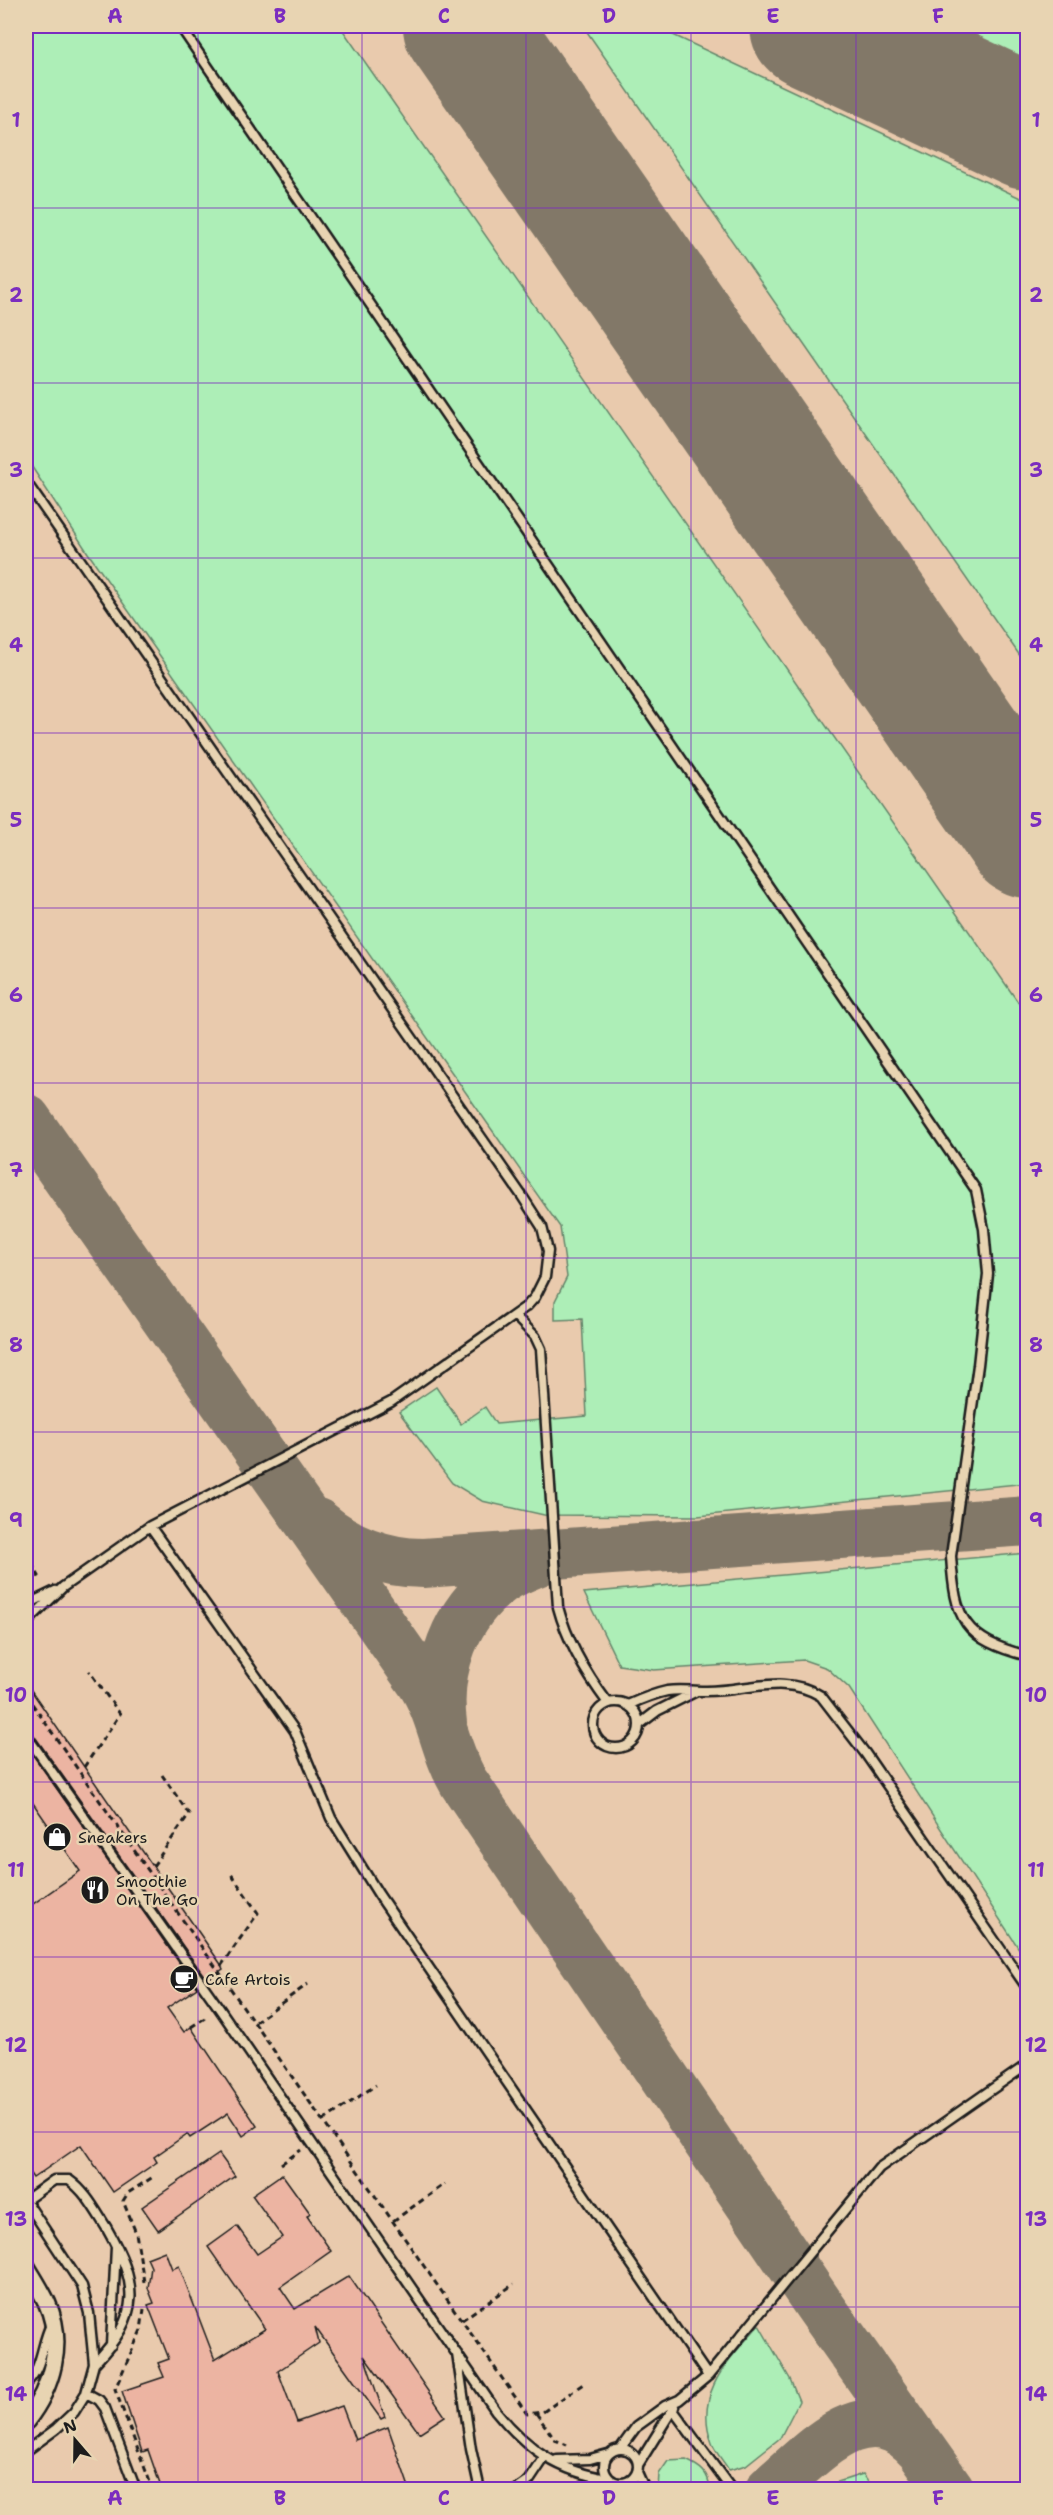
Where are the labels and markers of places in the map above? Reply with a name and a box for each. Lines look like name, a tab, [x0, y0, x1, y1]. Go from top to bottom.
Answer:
shop icon: Sneakers	[41, 1821, 73, 1853]
place label: Sneakers	[78, 1827, 147, 1848]
place label: Smoothie On The Go	[116, 1871, 198, 1910]
restaurant icon: Smoothie On The Go	[79, 1874, 111, 1906]
cafe icon: Cafe Artois	[168, 1963, 200, 1995]
place label: Cafe Artois	[205, 1969, 291, 1990]

